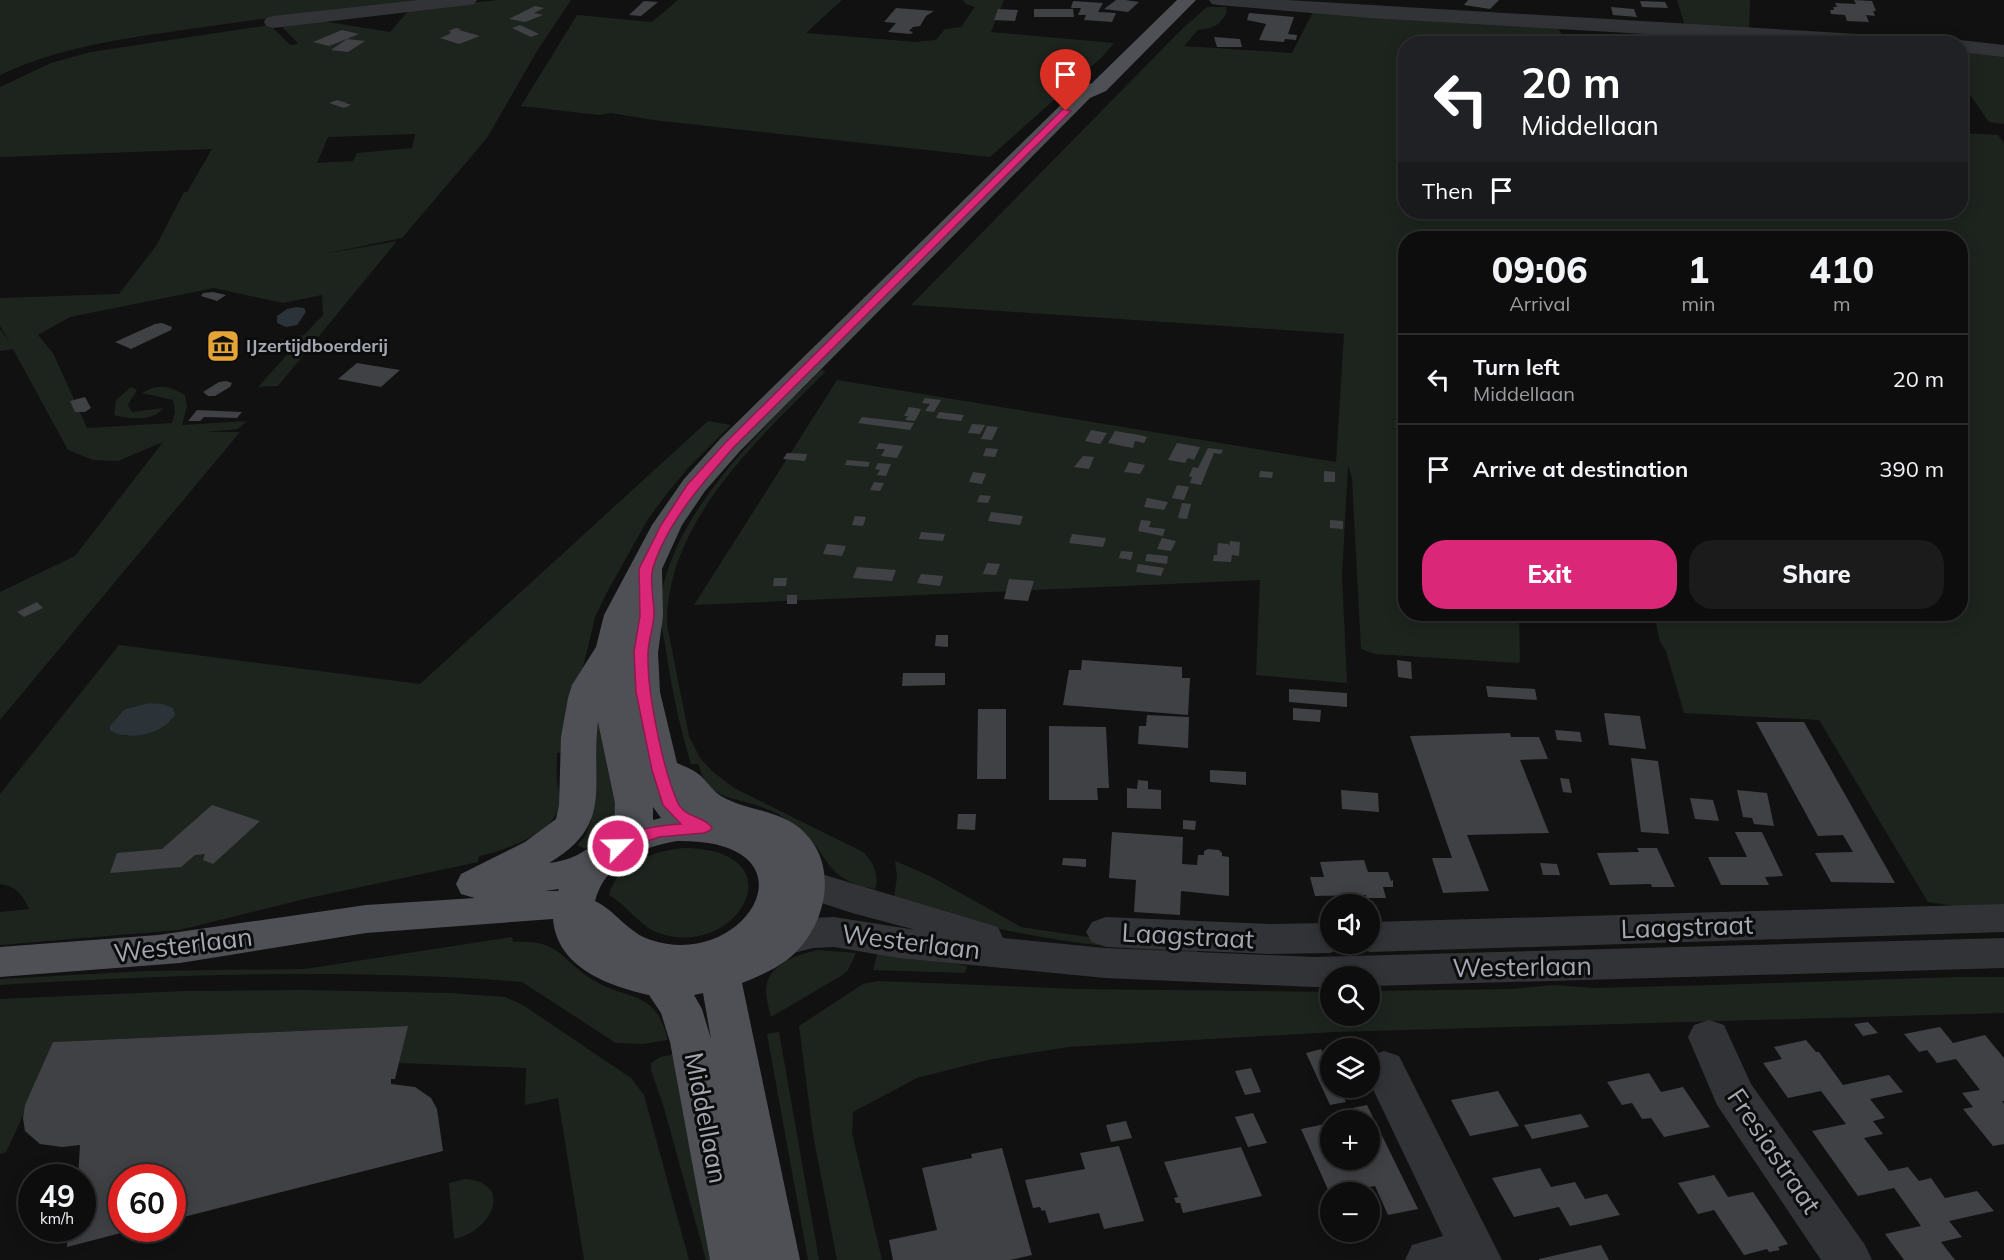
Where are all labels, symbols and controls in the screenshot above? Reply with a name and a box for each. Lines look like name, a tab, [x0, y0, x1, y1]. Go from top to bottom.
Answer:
pin	[1040, 49, 1091, 111]
text: 20 m	[1521, 56, 1621, 109]
icon: arrive	[1049, 58, 1082, 91]
icon: left	[1422, 60, 1500, 138]
text: Middellaan	[1521, 108, 1659, 142]
icon: arrive	[1485, 174, 1518, 207]
text: Then	[1422, 177, 1473, 205]
text: 09:06	[1492, 247, 1588, 292]
text: 1	[1688, 247, 1709, 292]
text: 410	[1809, 247, 1874, 292]
text: Arrival	[1509, 291, 1570, 316]
text: min	[1681, 291, 1716, 316]
text: m	[1833, 291, 1851, 316]
museum icon: IJzertijdboerderij	[205, 328, 241, 364]
place label: IJzertijdboerderij	[246, 334, 388, 357]
text: Turn left	[1473, 353, 1560, 381]
icon: left	[1422, 363, 1455, 396]
text: 20 m	[1893, 365, 1944, 393]
text: Middellaan	[1473, 381, 1575, 406]
icon: arrive	[1422, 453, 1455, 486]
text: Arrive at destination	[1473, 455, 1688, 483]
text: 390 m	[1879, 455, 1944, 483]
button: Exit	[1422, 540, 1677, 609]
button: Share	[1689, 540, 1944, 609]
position arrow	[586, 814, 650, 878]
map controls	[1320, 894, 1380, 1242]
button: sound	[1320, 894, 1380, 954]
street label: Laagstraat	[1620, 908, 1754, 945]
street label: Laagstraat	[1121, 916, 1255, 955]
street label: Westerlaan	[840, 917, 982, 966]
street label: Westerlaan	[112, 920, 254, 969]
street label: Westerlaan	[1452, 949, 1592, 984]
button: search	[1320, 966, 1380, 1026]
button: layers	[1320, 1038, 1380, 1098]
street label: Middellaan	[678, 1050, 735, 1186]
street label: Fresiastraat	[1720, 1082, 1828, 1220]
button: +	[1320, 1110, 1380, 1170]
speed limit sign: 60	[108, 1164, 186, 1242]
text: 49	[39, 1177, 75, 1215]
button: −	[1320, 1182, 1380, 1242]
text: km/h	[40, 1209, 74, 1228]

